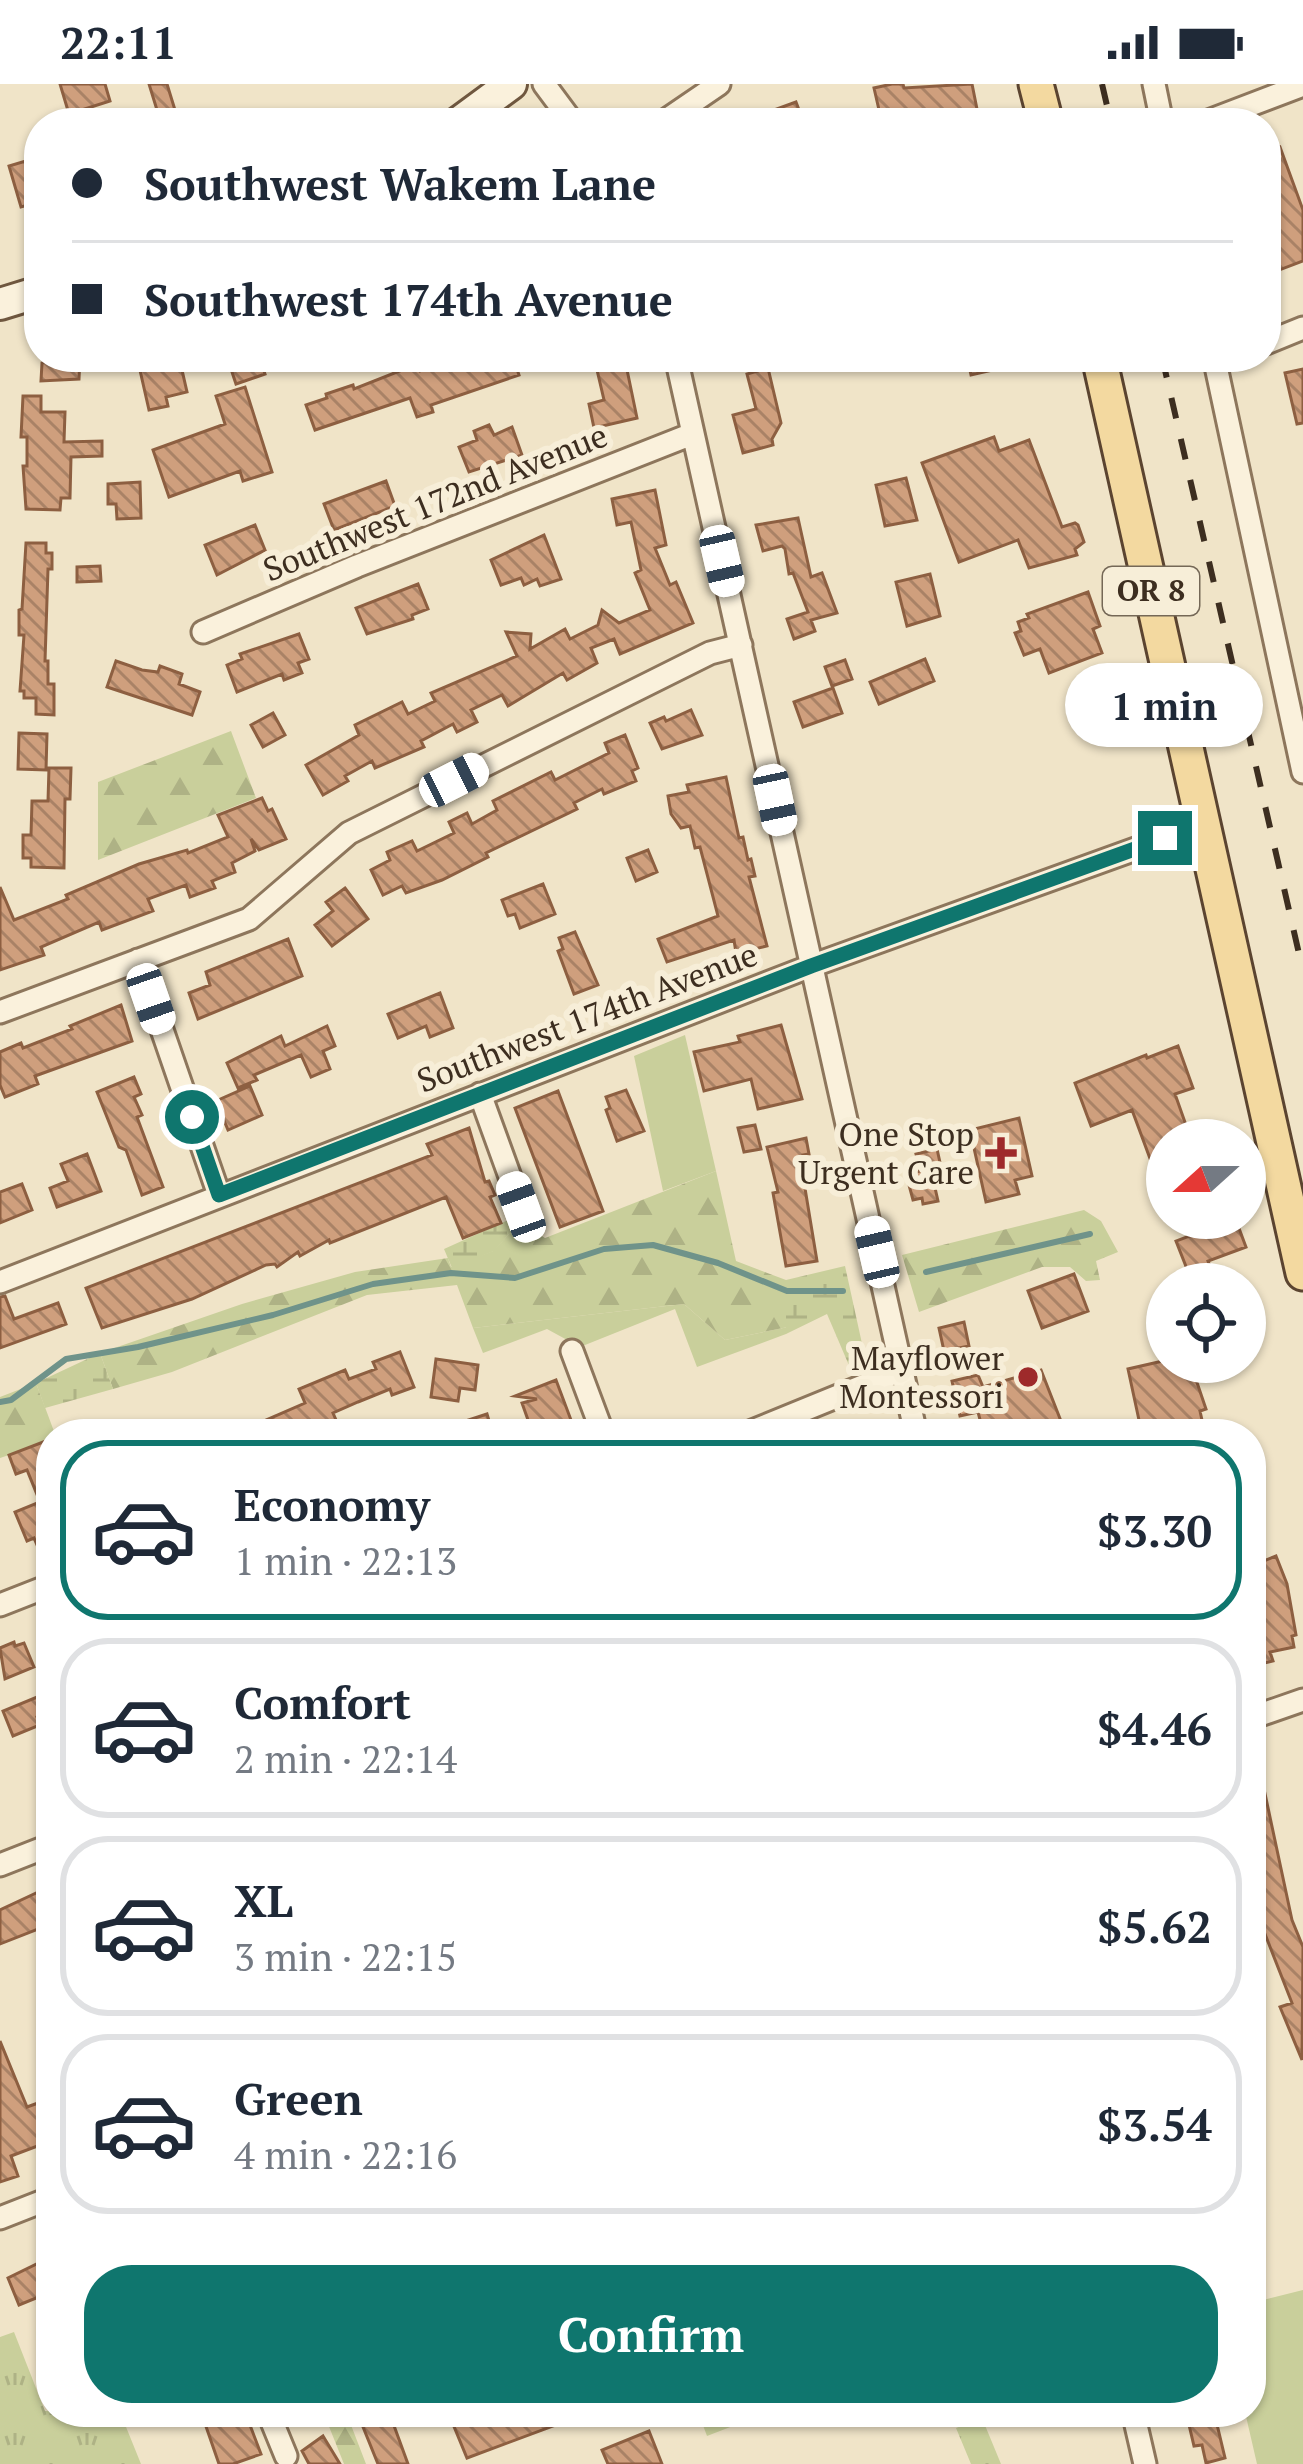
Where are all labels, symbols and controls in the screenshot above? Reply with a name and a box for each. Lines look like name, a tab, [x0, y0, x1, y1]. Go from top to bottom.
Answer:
text: 22:11	[60, 12, 177, 72]
text: Southwest Wakem Lane	[144, 153, 656, 213]
text: Southwest 174th Avenue	[144, 269, 673, 329]
street label: Southwest 172nd Avenue	[256, 413, 613, 590]
car	[696, 522, 748, 600]
road number: OR 8	[1103, 567, 1199, 615]
callout: 1 min	[1066, 664, 1264, 748]
text: 1 min	[1111, 679, 1217, 731]
car	[414, 748, 494, 812]
car	[750, 761, 800, 839]
route end	[1138, 811, 1192, 865]
street label: Southwest 174th Avenue	[411, 932, 763, 1101]
car	[122, 959, 180, 1039]
route start	[165, 1090, 219, 1144]
place label: One Stop Urgent Care	[798, 1112, 974, 1193]
north arrow	[1146, 1119, 1266, 1239]
map controls	[1146, 1119, 1266, 1383]
marker: One Stop Urgent Care	[985, 1137, 1017, 1169]
car	[492, 1167, 550, 1247]
car	[851, 1213, 903, 1291]
button: locate	[1146, 1263, 1266, 1383]
place label: Mayflower Montessori	[839, 1336, 1004, 1417]
marker: Mayflower Montessori	[1015, 1364, 1041, 1390]
text: Economy	[234, 1474, 430, 1534]
icon: car	[90, 1476, 198, 1584]
text: $3.30	[1097, 1500, 1212, 1560]
text: 1 min · 22:13	[234, 1534, 457, 1586]
text: Comfort	[234, 1672, 411, 1732]
icon: car	[90, 1674, 198, 1782]
text: $4.46	[1097, 1698, 1212, 1758]
text: 2 min · 22:14	[234, 1732, 457, 1784]
text: XL	[234, 1870, 293, 1930]
icon: car	[90, 1872, 198, 1980]
text: $5.62	[1097, 1896, 1212, 1956]
text: 3 min · 22:15	[234, 1930, 457, 1982]
text: Green	[234, 2068, 363, 2128]
icon: car	[90, 2070, 198, 2178]
text: $3.54	[1097, 2094, 1212, 2154]
text: 4 min · 22:16	[234, 2128, 457, 2180]
button: Confirm	[84, 2265, 1218, 2403]

